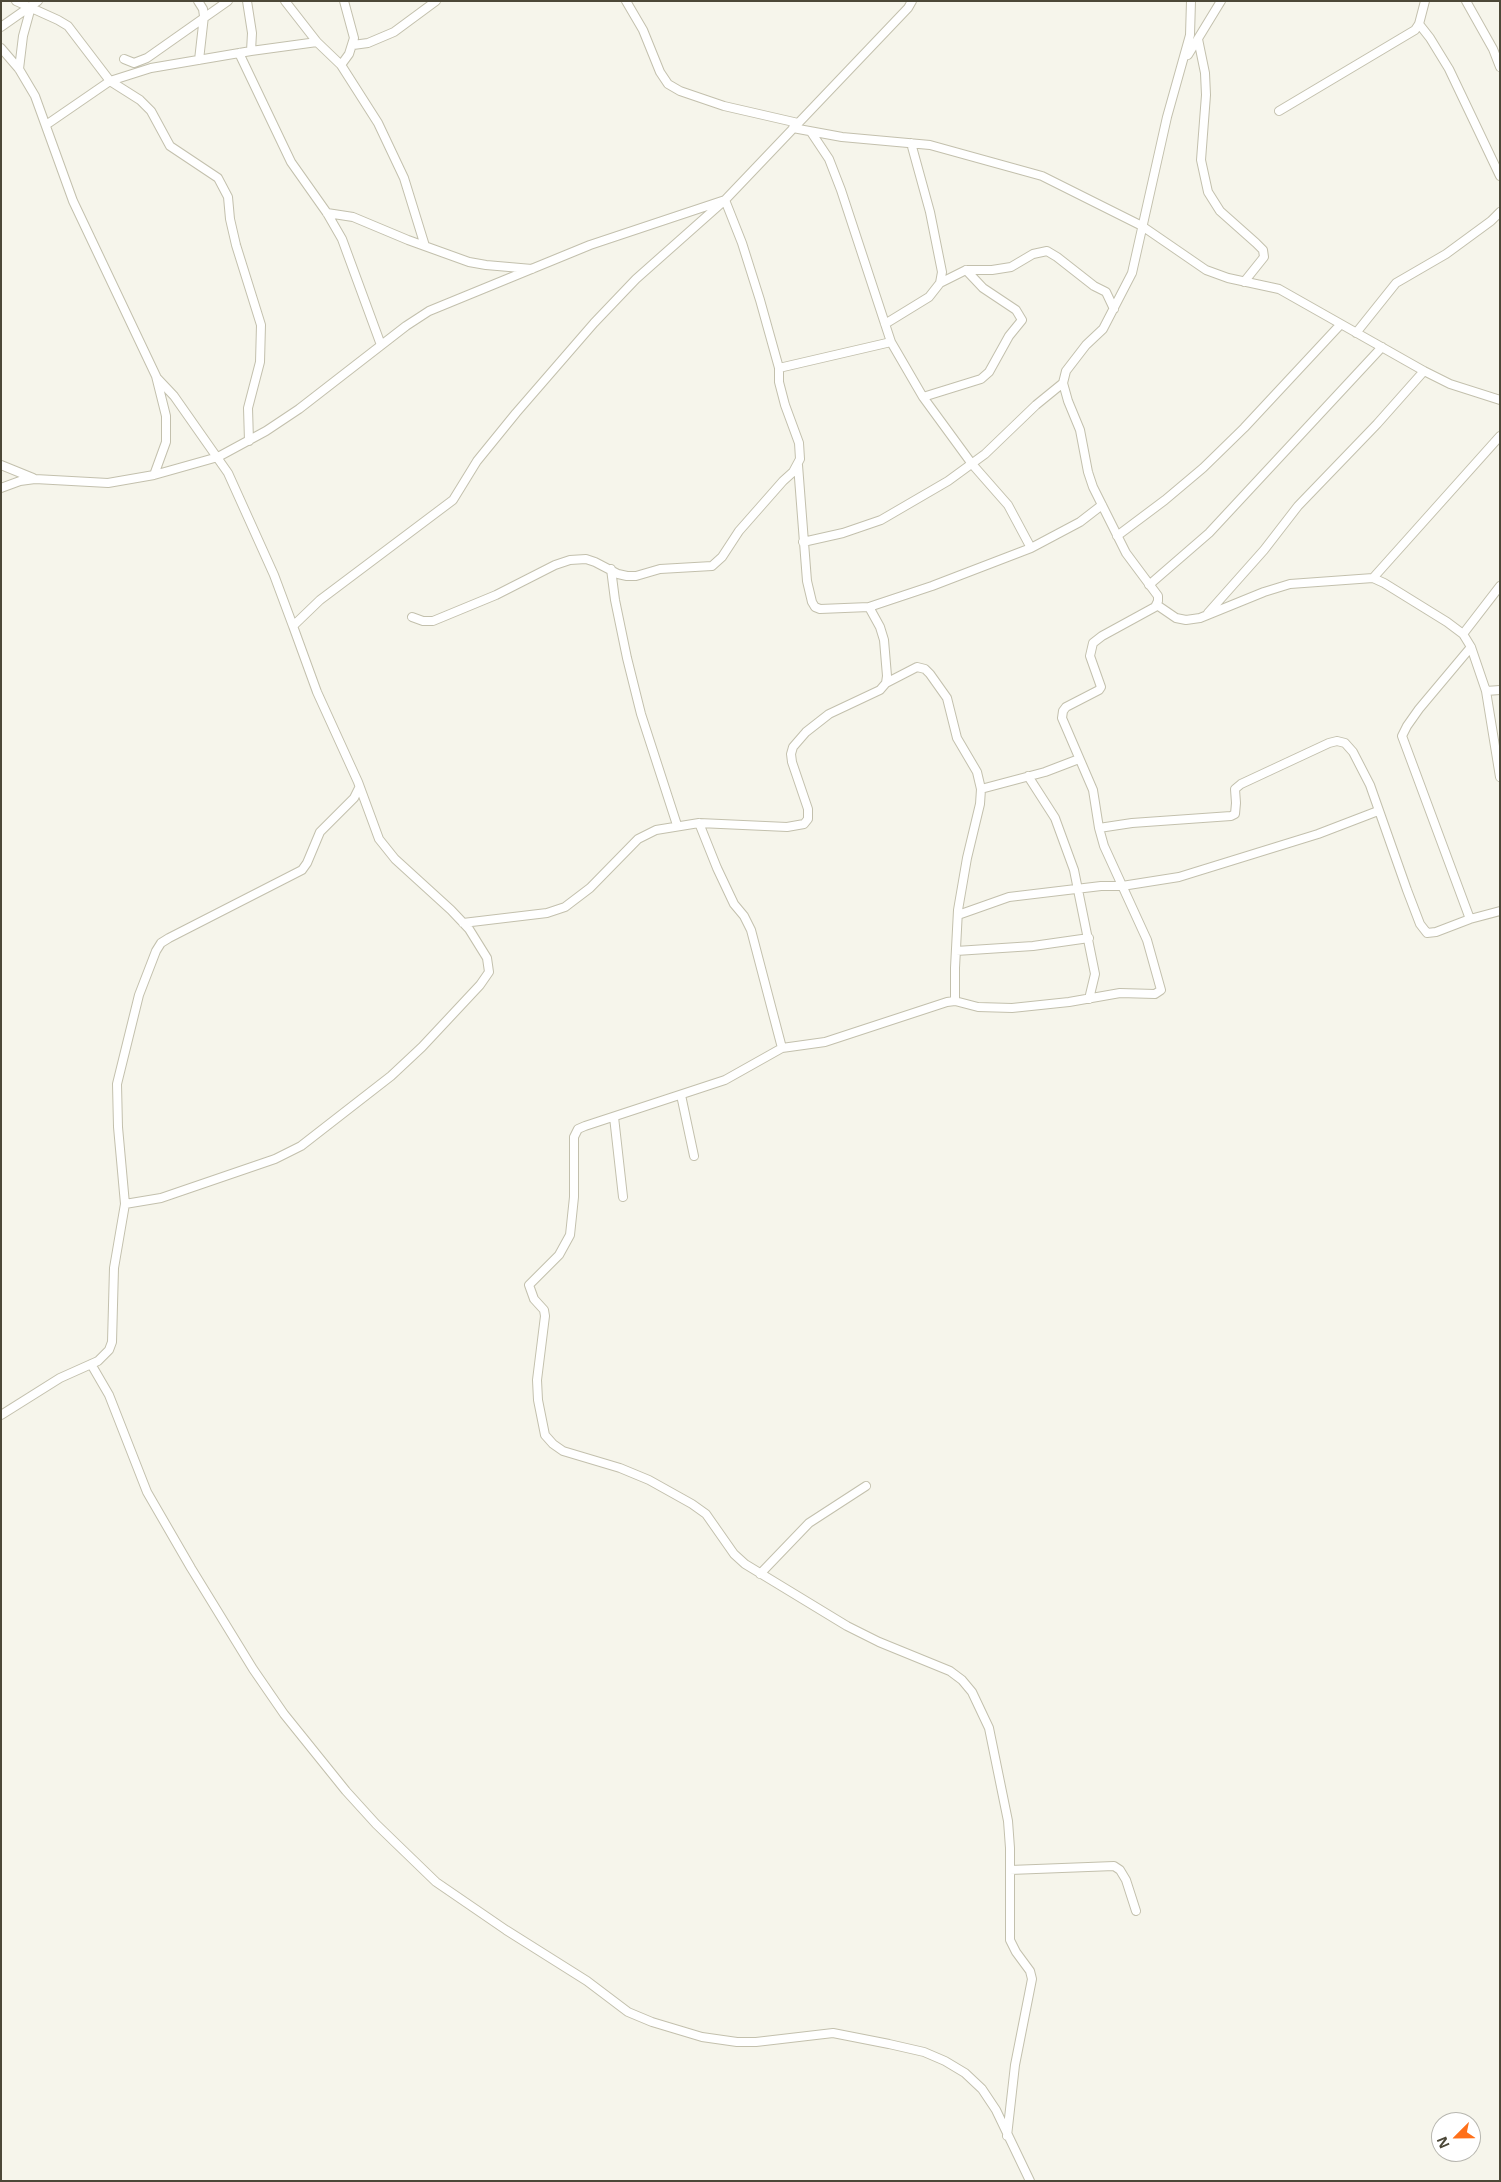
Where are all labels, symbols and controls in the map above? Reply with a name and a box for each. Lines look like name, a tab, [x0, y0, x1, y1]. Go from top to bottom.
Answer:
north arrow	[1431, 2112, 1481, 2162]
text: N	[1432, 2134, 1454, 2152]

